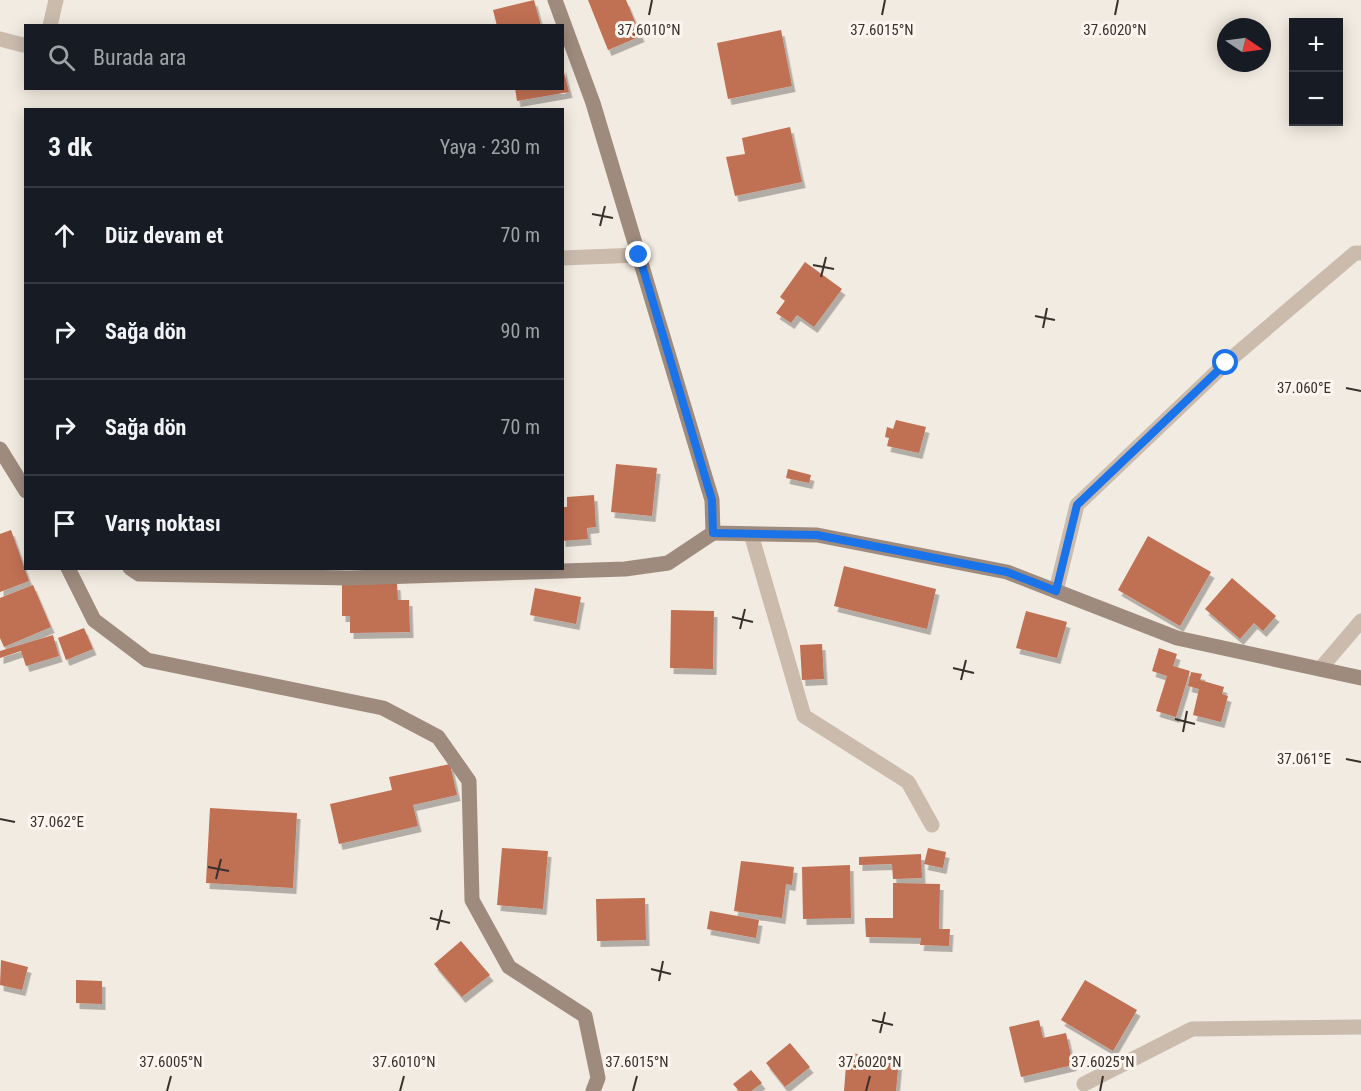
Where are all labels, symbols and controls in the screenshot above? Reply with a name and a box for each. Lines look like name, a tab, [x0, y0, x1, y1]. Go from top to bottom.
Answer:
north arrow	[1217, 18, 1271, 72]
map controls	[1289, 18, 1343, 126]
button: +	[1289, 18, 1343, 72]
text: 37.6010°N	[617, 21, 681, 39]
text: 37.6015°N	[850, 21, 914, 39]
text: 37.6020°N	[1083, 21, 1147, 39]
search box	[24, 24, 564, 90]
icon: search	[45, 41, 78, 74]
text: Burada ara	[93, 45, 186, 70]
button: −	[1289, 72, 1343, 126]
text: 3 dk	[48, 132, 92, 162]
text: Yaya · 230 m	[440, 135, 540, 159]
icon: ahead	[48, 219, 81, 252]
text: Düz devam et	[105, 223, 223, 248]
text: 70 m	[501, 223, 540, 247]
route end	[625, 241, 651, 267]
icon: right	[48, 315, 81, 348]
text: Sağa dön	[105, 319, 186, 344]
text: 90 m	[501, 319, 540, 343]
route start	[1212, 349, 1238, 375]
text: 37.060°E	[1277, 379, 1331, 397]
icon: right	[48, 411, 81, 444]
text: Sağa dön	[105, 415, 186, 440]
text: 70 m	[501, 415, 540, 439]
icon: arrive	[48, 507, 81, 540]
text: Varış noktası	[105, 511, 221, 536]
text: 37.061°E	[1277, 750, 1331, 768]
text: 37.062°E	[30, 813, 84, 831]
text: 37.6005°N	[139, 1053, 203, 1071]
text: 37.6010°N	[372, 1053, 436, 1071]
text: 37.6015°N	[605, 1053, 669, 1071]
text: 37.6020°N	[838, 1053, 902, 1071]
text: 37.6025°N	[1071, 1053, 1135, 1071]

